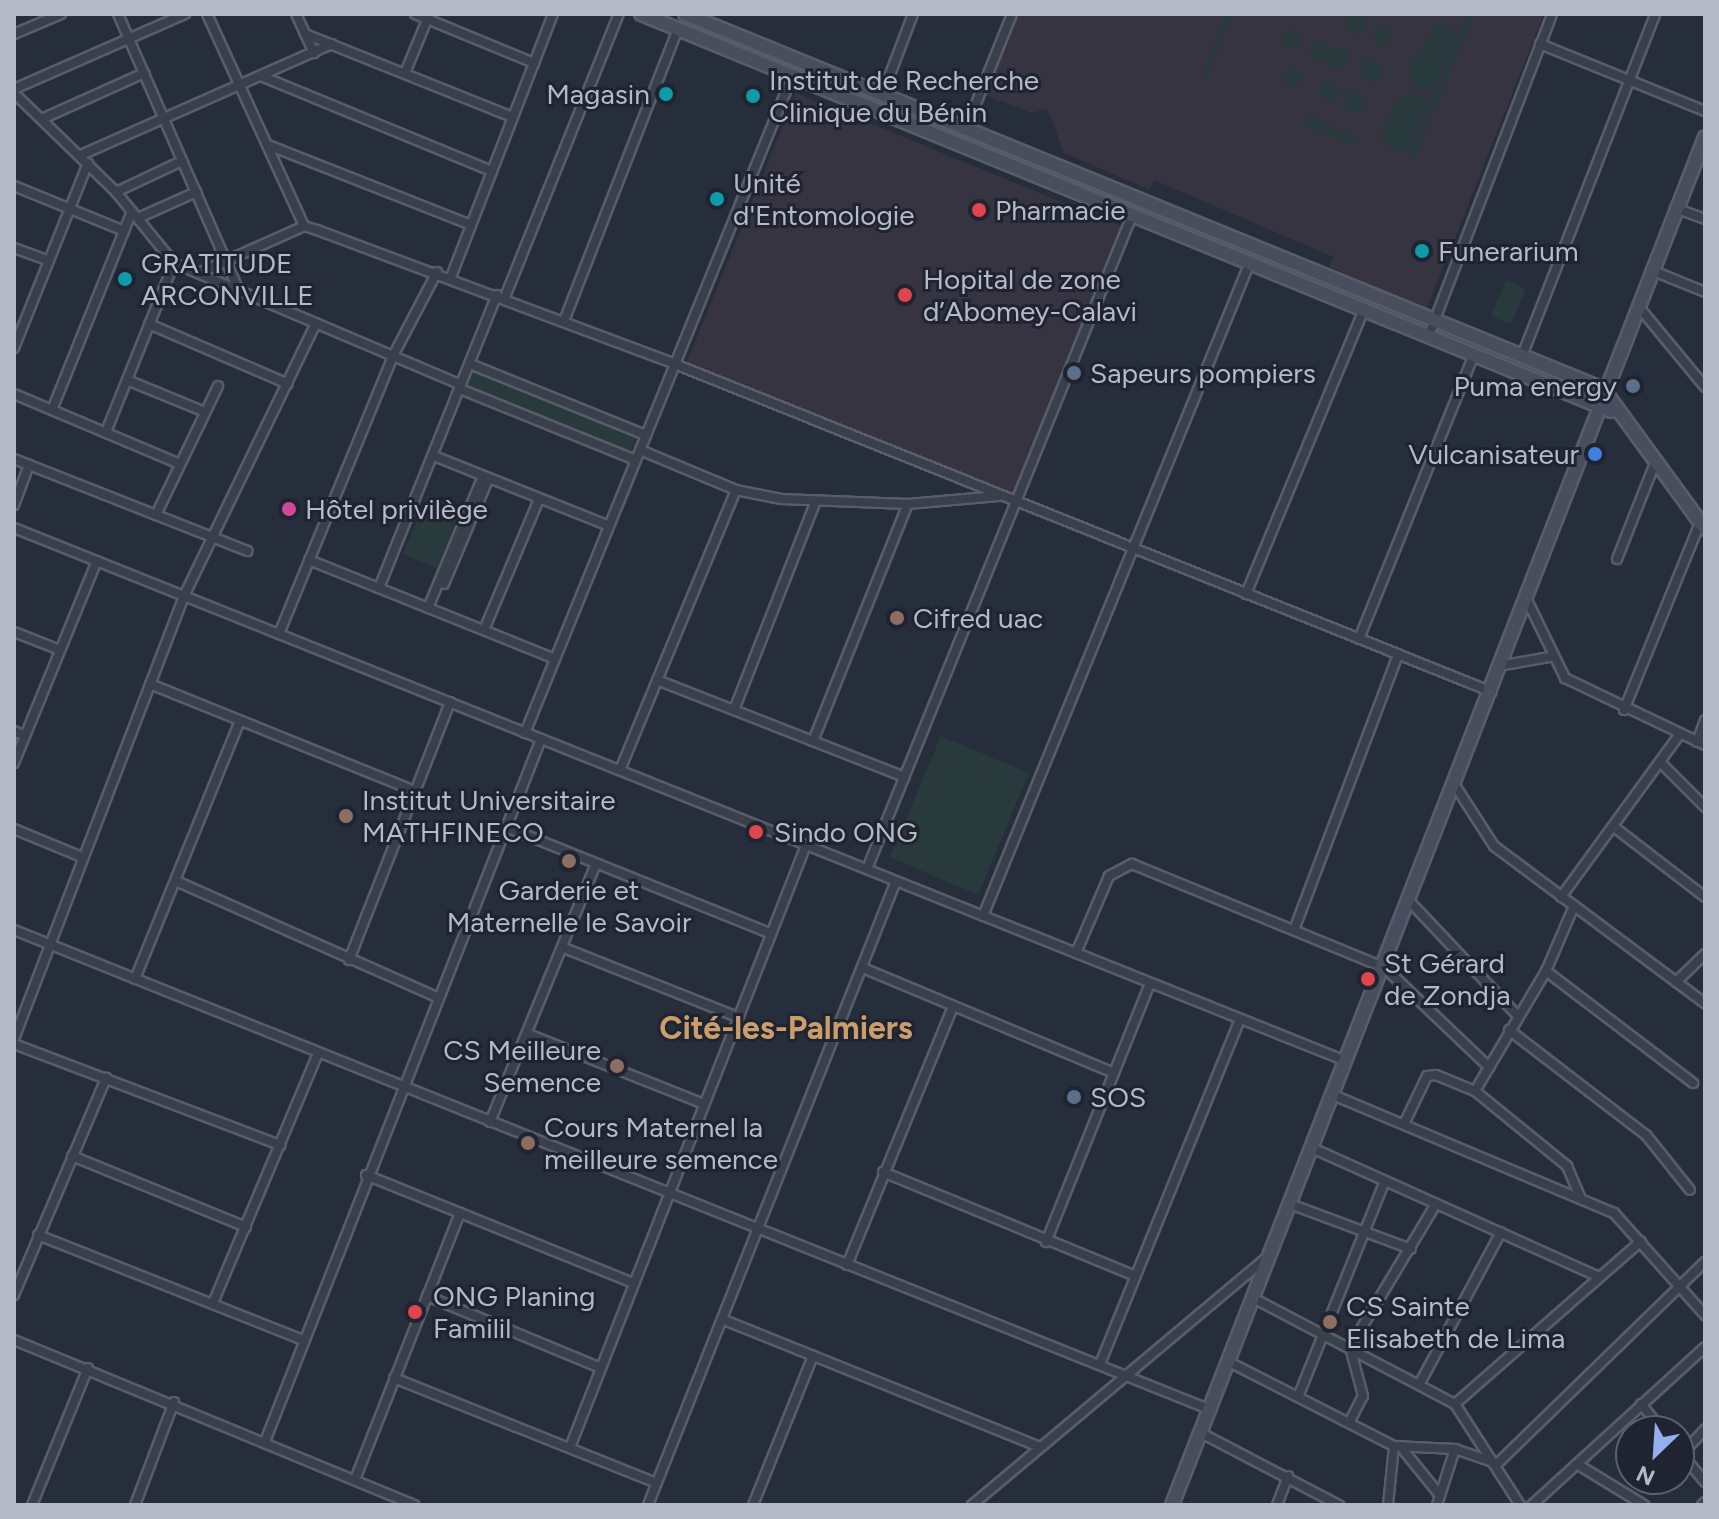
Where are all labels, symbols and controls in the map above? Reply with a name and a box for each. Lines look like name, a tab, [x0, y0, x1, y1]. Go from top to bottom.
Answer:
place label: Institut de Recherche Clinique du Bénin	[769, 63, 1039, 129]
place label: Magasin	[546, 77, 650, 111]
marker: Magasin	[657, 85, 675, 103]
marker: Institut de Recherche Clinique du Bénin	[744, 87, 762, 105]
place label: Unité d'Entomologie	[733, 166, 915, 232]
marker: Unité d'Entomologie	[708, 190, 726, 208]
place label: Pharmacie	[995, 193, 1126, 227]
marker: Pharmacie	[970, 201, 988, 219]
place label: Funerarium	[1438, 234, 1579, 268]
marker: Funerarium	[1413, 242, 1431, 260]
place label: GRATITUDE ARCONVILLE	[141, 246, 314, 312]
place label: Hopital de zone d’Abomey-Calavi	[923, 262, 1137, 328]
marker: GRATITUDE ARCONVILLE	[116, 270, 134, 288]
marker: Hopital de zone d’Abomey-Calavi	[894, 284, 916, 306]
place label: Sapeurs pompiers	[1090, 356, 1316, 390]
marker: Sapeurs pompiers	[1065, 364, 1083, 382]
place label: Puma energy	[1453, 369, 1617, 403]
marker: Puma energy	[1624, 377, 1642, 395]
place label: Vulcanisateur	[1408, 437, 1579, 471]
marker: Vulcanisateur	[1586, 445, 1604, 463]
place label: Hôtel privilège	[305, 492, 488, 526]
marker: Hôtel privilège	[280, 500, 298, 518]
place label: Cifred uac	[913, 601, 1043, 635]
marker: Cifred uac	[888, 609, 906, 627]
place label: Institut Universitaire MATHFINECO	[362, 783, 616, 849]
marker: Institut Universitaire MATHFINECO	[337, 807, 355, 825]
place label: Sindo ONG	[774, 815, 918, 849]
marker: Sindo ONG	[745, 821, 767, 843]
marker: Garderie et Maternelle le Savoir	[560, 852, 578, 870]
place label: Garderie et Maternelle le Savoir	[447, 873, 691, 939]
place label: St Gérard de Zondja	[1384, 946, 1511, 1012]
marker: St Gérard de Zondja	[1359, 970, 1377, 988]
district label: Cité-les-Palmiers	[659, 1009, 913, 1047]
place label: CS Meilleure Semence	[443, 1033, 601, 1099]
marker: CS Meilleure Semence	[608, 1057, 626, 1075]
place label: SOS	[1090, 1080, 1146, 1114]
marker: SOS	[1065, 1088, 1083, 1106]
place label: Cours Maternel la meilleure semence	[544, 1110, 778, 1176]
marker: Cours Maternel la meilleure semence	[519, 1134, 537, 1152]
place label: ONG Planing Familil	[433, 1279, 595, 1345]
place label: CS Sainte Elisabeth de Lima	[1346, 1289, 1565, 1355]
marker: ONG Planing Familil	[404, 1301, 426, 1323]
marker: CS Sainte Elisabeth de Lima	[1321, 1313, 1339, 1331]
north arrow	[1615, 1415, 1695, 1495]
text: N	[1632, 1460, 1659, 1491]

